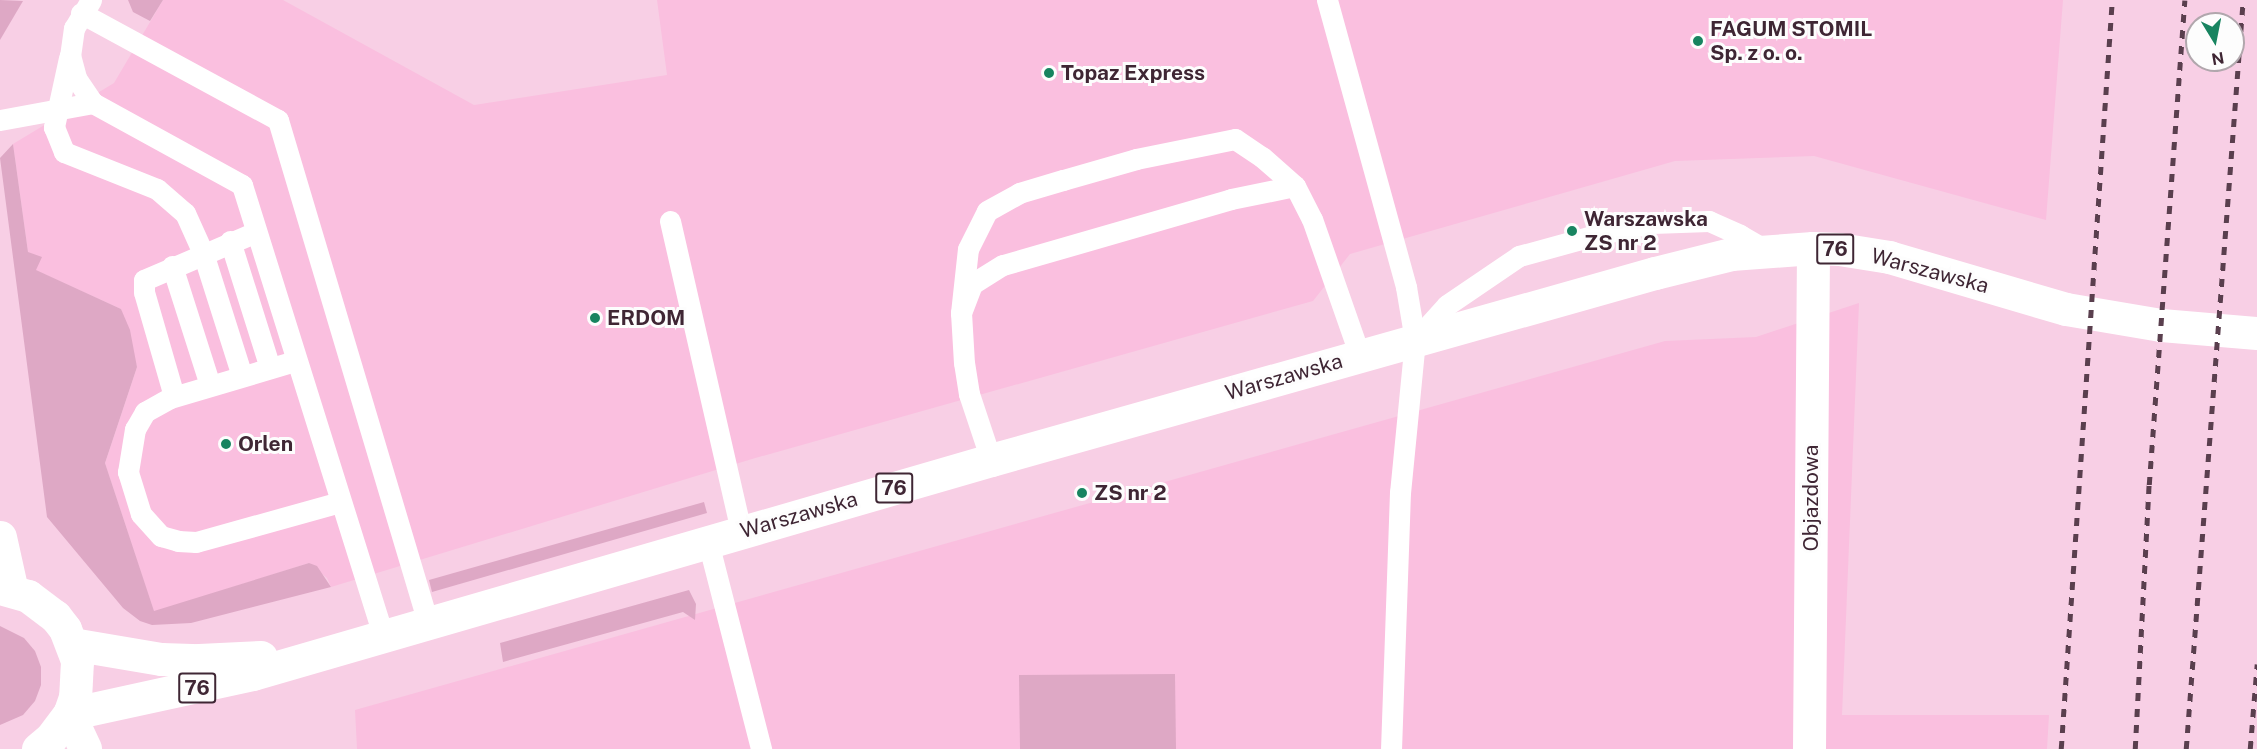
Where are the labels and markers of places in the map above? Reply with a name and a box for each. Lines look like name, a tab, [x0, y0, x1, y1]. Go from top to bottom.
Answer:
place label: FAGUM STOMIL Sp. z o. o.	[1710, 16, 1872, 66]
marker: FAGUM STOMIL Sp. z o. o.	[1691, 34, 1705, 48]
place label: Topaz Express	[1061, 60, 1205, 86]
marker: Topaz Express	[1042, 66, 1056, 80]
place label: Warszawska ZS nr 2	[1584, 206, 1708, 256]
marker: Warszawska ZS nr 2	[1565, 224, 1579, 238]
place label: ERDOM	[607, 305, 685, 331]
marker: ERDOM	[588, 311, 602, 325]
place label: Orlen	[238, 431, 293, 457]
marker: Orlen	[219, 437, 233, 451]
place label: ZS nr 2	[1094, 480, 1167, 506]
marker: ZS nr 2	[1075, 486, 1089, 500]

